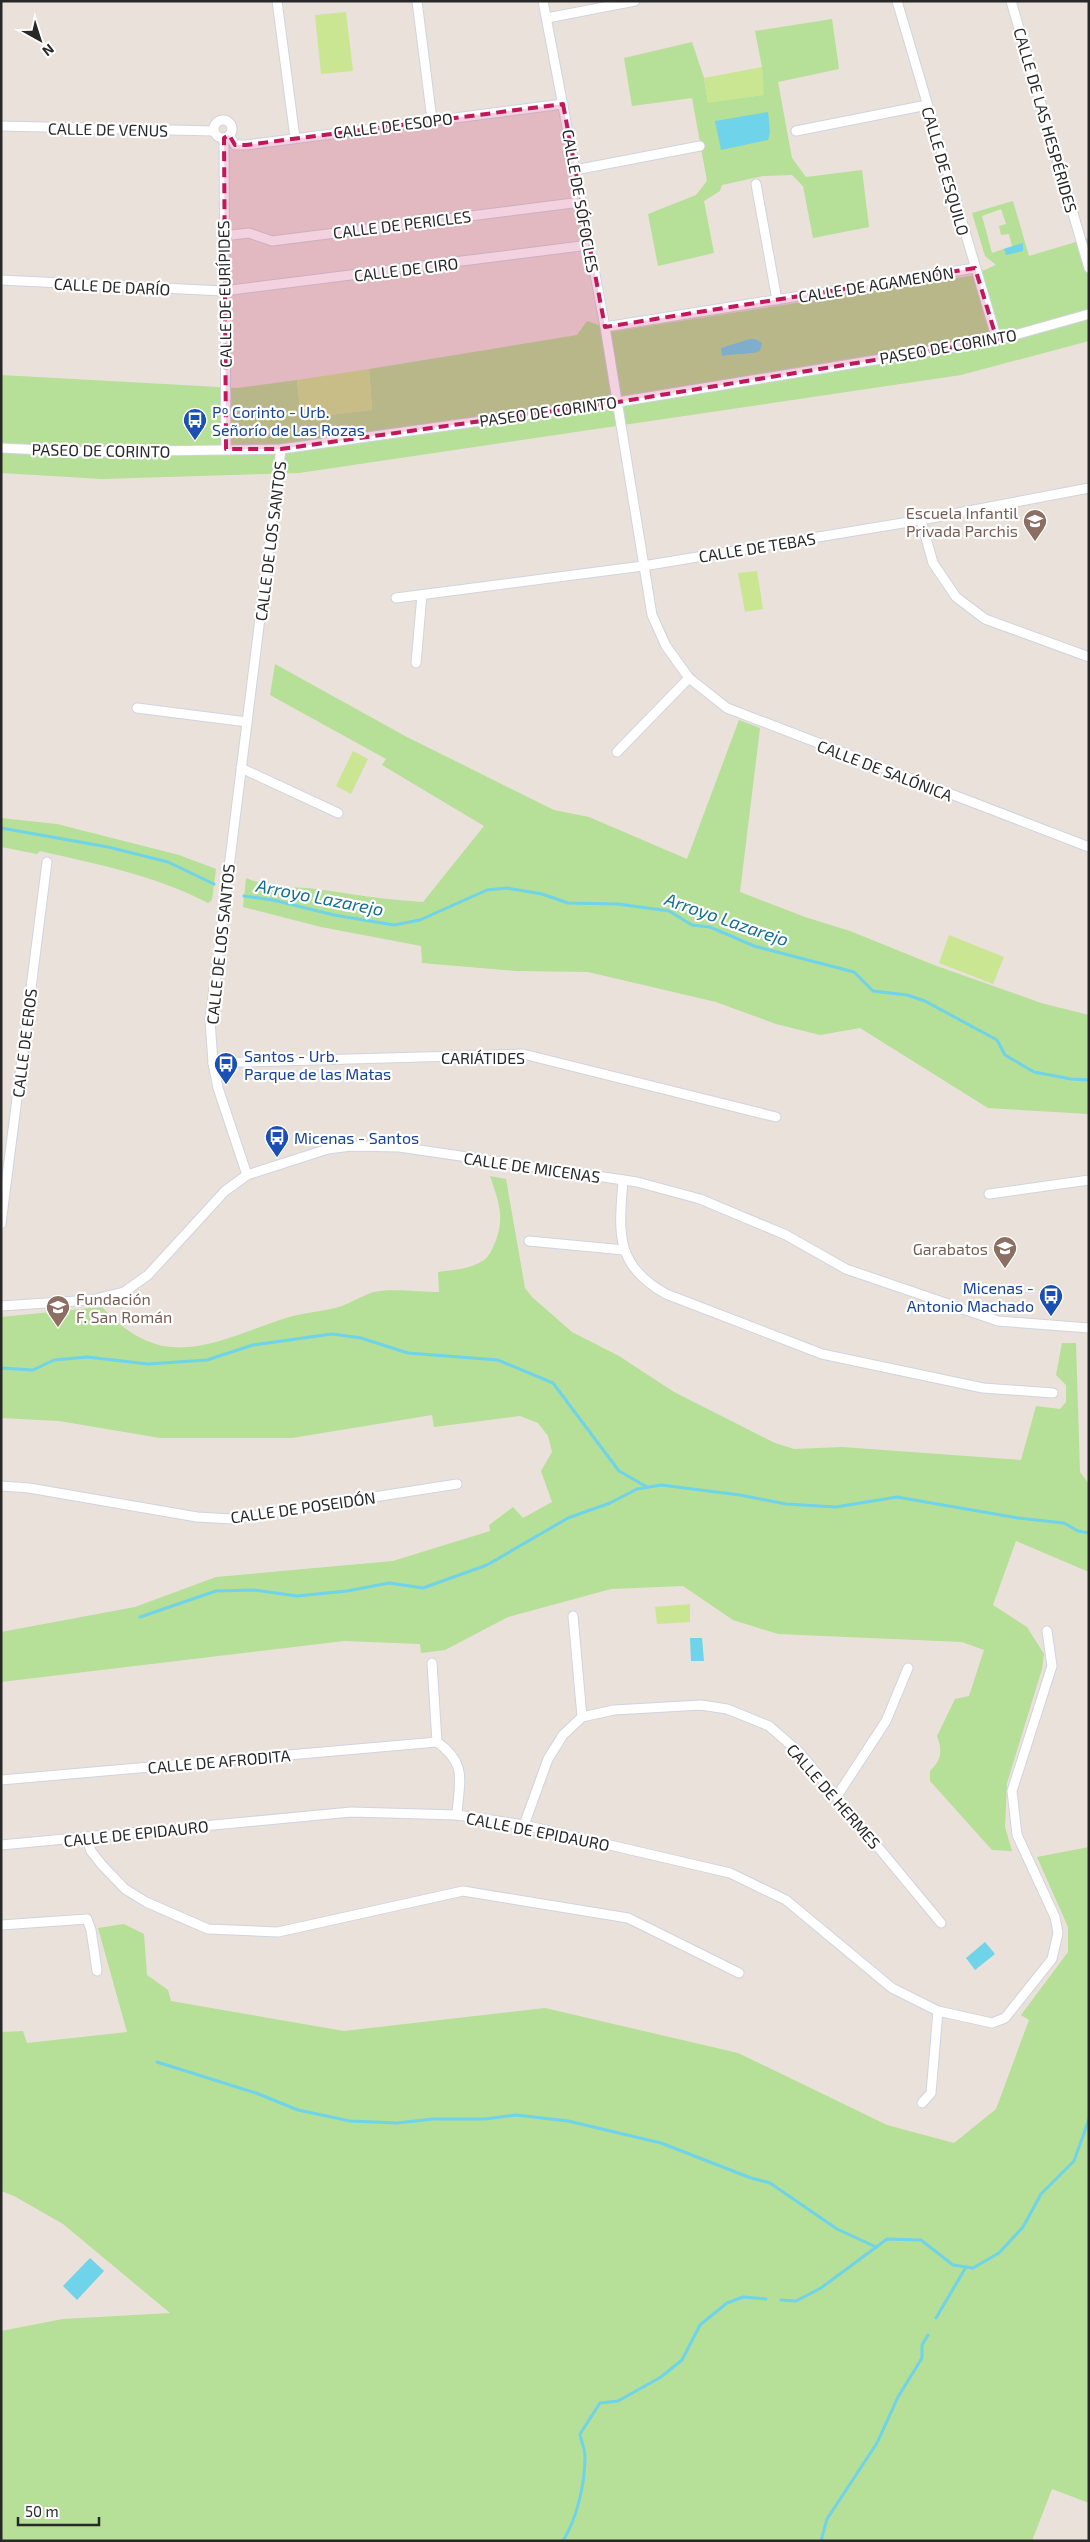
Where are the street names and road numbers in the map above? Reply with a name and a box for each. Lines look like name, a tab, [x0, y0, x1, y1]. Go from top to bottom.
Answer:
street label: CALLE DE LAS HESPÉRIDES	[1010, 25, 1082, 215]
street label: CALLE DE ESQUILO	[918, 104, 974, 238]
street label: CALLE DE ESOPO	[332, 108, 454, 142]
street label: CALLE DE VENUS	[48, 118, 168, 140]
street label: CALLE DE SÓFOCLES	[559, 128, 603, 274]
street label: CALLE DE PERICLES	[332, 206, 472, 242]
street label: CALLE DE EURÍPIDES	[213, 220, 235, 368]
street label: CALLE DE CIRO	[353, 253, 459, 285]
street label: CALLE DE AGAMENÓN	[797, 262, 955, 306]
street label: CALLE DE DARÍO	[53, 273, 171, 299]
street label: PASEO DE CORINTO	[878, 325, 1018, 367]
street label: PASEO DE CORINTO	[478, 392, 618, 430]
street label: PASEO DE CORINTO	[31, 439, 171, 461]
street label: CALLE DE LOS SANTOS	[251, 460, 289, 622]
street label: CALLE DE TEBAS	[697, 528, 817, 566]
street label: CALLE DE SALÓNICA	[815, 735, 955, 805]
street label: CALLE DE LOS SANTOS	[202, 863, 238, 1025]
street label: CALLE DE EROS	[8, 987, 40, 1099]
street label: CARIÁTIDES	[441, 1048, 525, 1067]
street label: CALLE DE MICENAS	[462, 1148, 602, 1186]
street label: CALLE DE POSEIDÓN	[229, 1487, 377, 1527]
street label: CALLE DE HERMES	[783, 1740, 885, 1852]
street label: CALLE DE AFRODITA	[147, 1745, 291, 1777]
street label: CALLE DE EPIDAURO	[465, 1808, 611, 1854]
street label: CALLE DE EPIDAURO	[63, 1816, 209, 1850]

